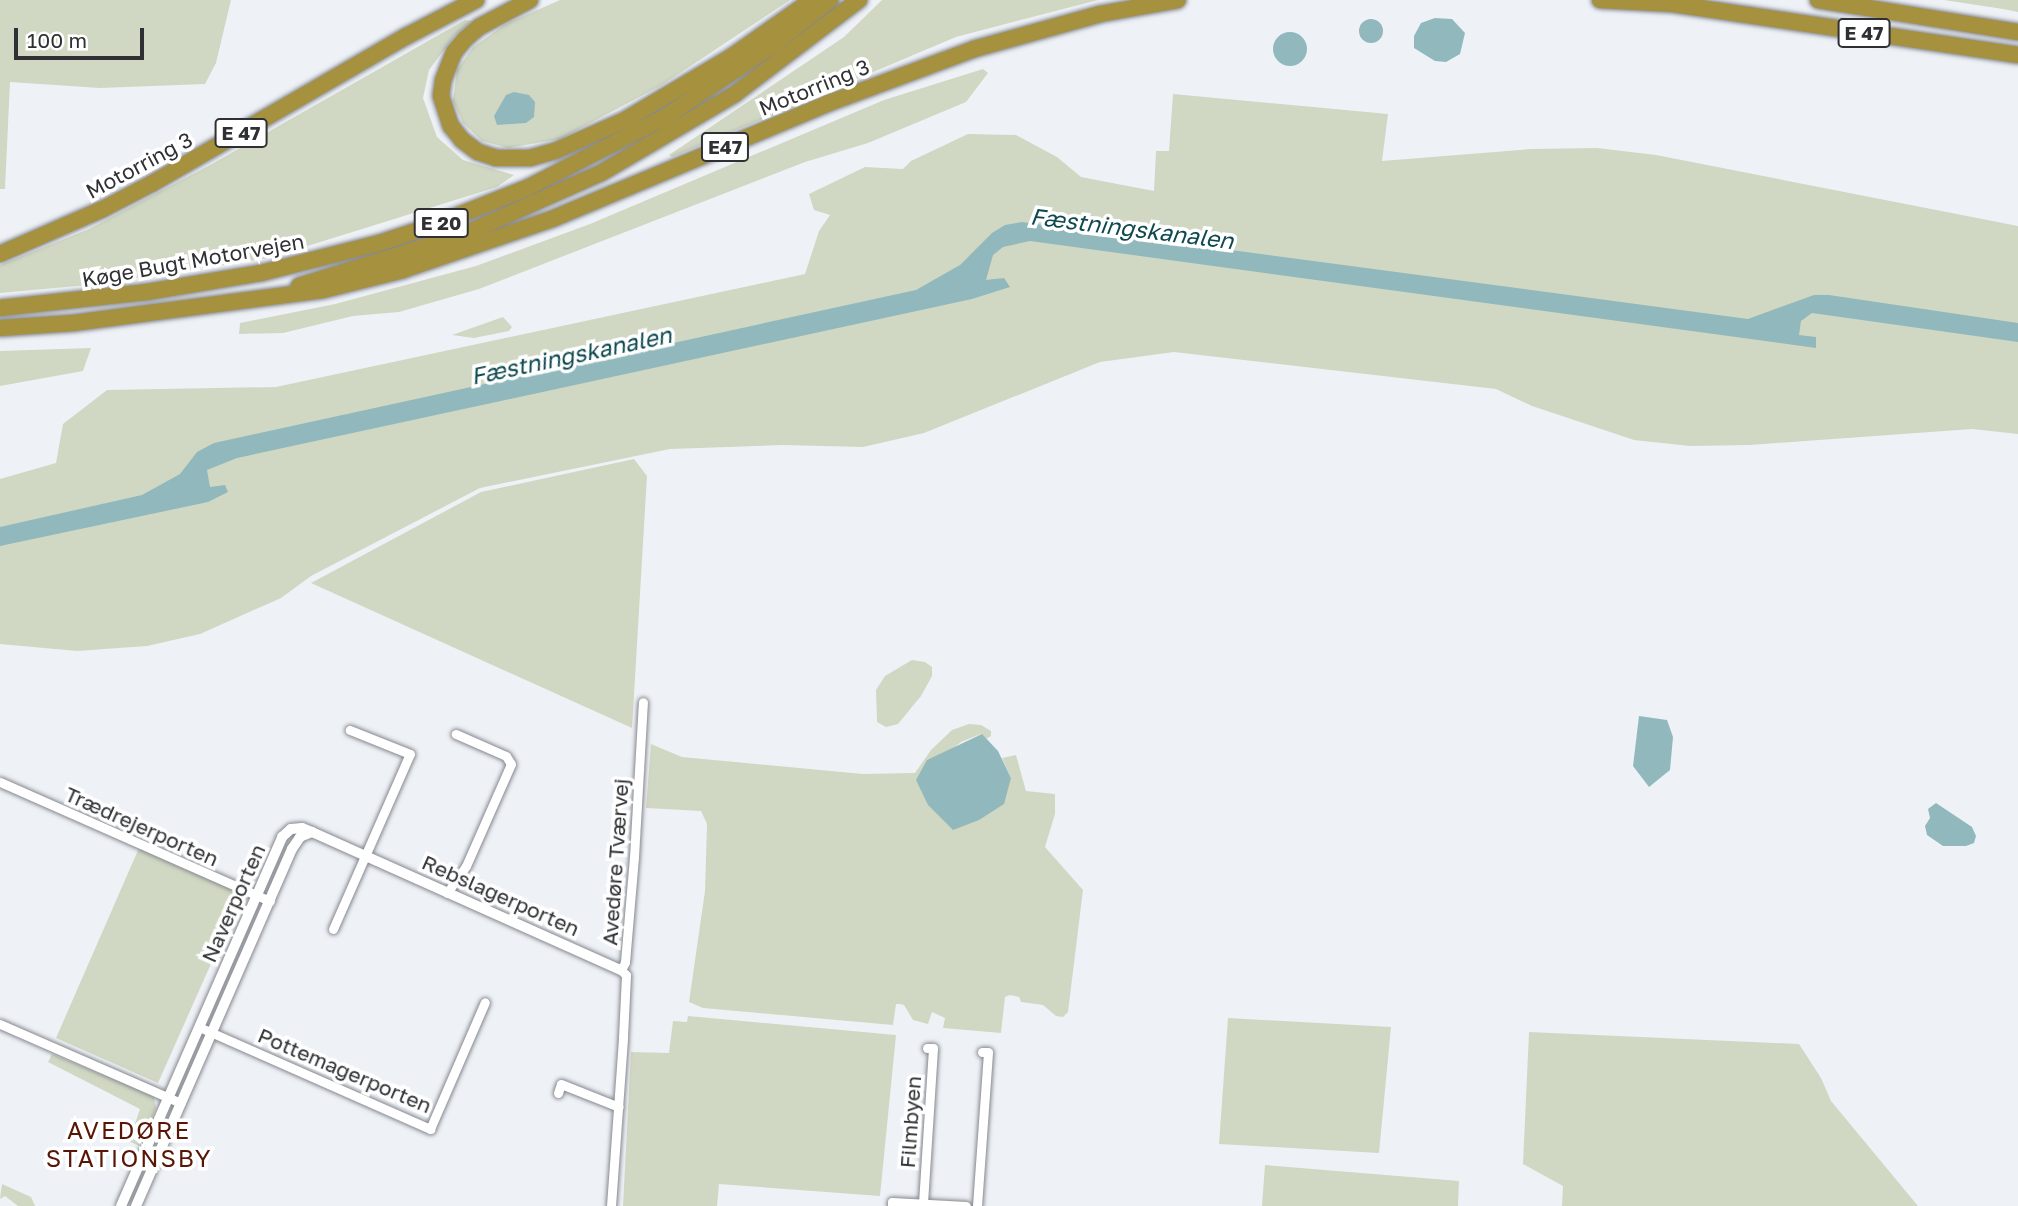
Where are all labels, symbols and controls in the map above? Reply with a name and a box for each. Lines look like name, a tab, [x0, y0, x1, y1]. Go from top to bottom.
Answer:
scale bar	[18, 14, 147, 58]
road number: E 47	[1836, 18, 1892, 48]
text: 100 m	[27, 27, 87, 53]
street label: Motorring 3	[755, 53, 873, 121]
road number: E 47	[213, 118, 269, 148]
street label: Motorring 3	[81, 126, 197, 204]
road number: E47	[700, 132, 750, 162]
water label: Fæstningskanalen	[1029, 202, 1235, 254]
road number: E 20	[413, 208, 469, 238]
street label: Køge Bugt Motorvejen	[80, 228, 306, 292]
water label: Fæstningskanalen	[468, 320, 674, 390]
street label: Avedøre Tværvej	[597, 778, 633, 946]
street label: Trædrejerporten	[61, 781, 223, 871]
street label: Naverporten	[196, 840, 270, 966]
street label: Rebslagerporten	[418, 849, 584, 941]
street label: Pottemagerporten	[254, 1022, 436, 1118]
street label: Filmbyen	[894, 1075, 926, 1169]
district label: AVEDØRE STATIONSBY	[47, 1116, 211, 1172]

